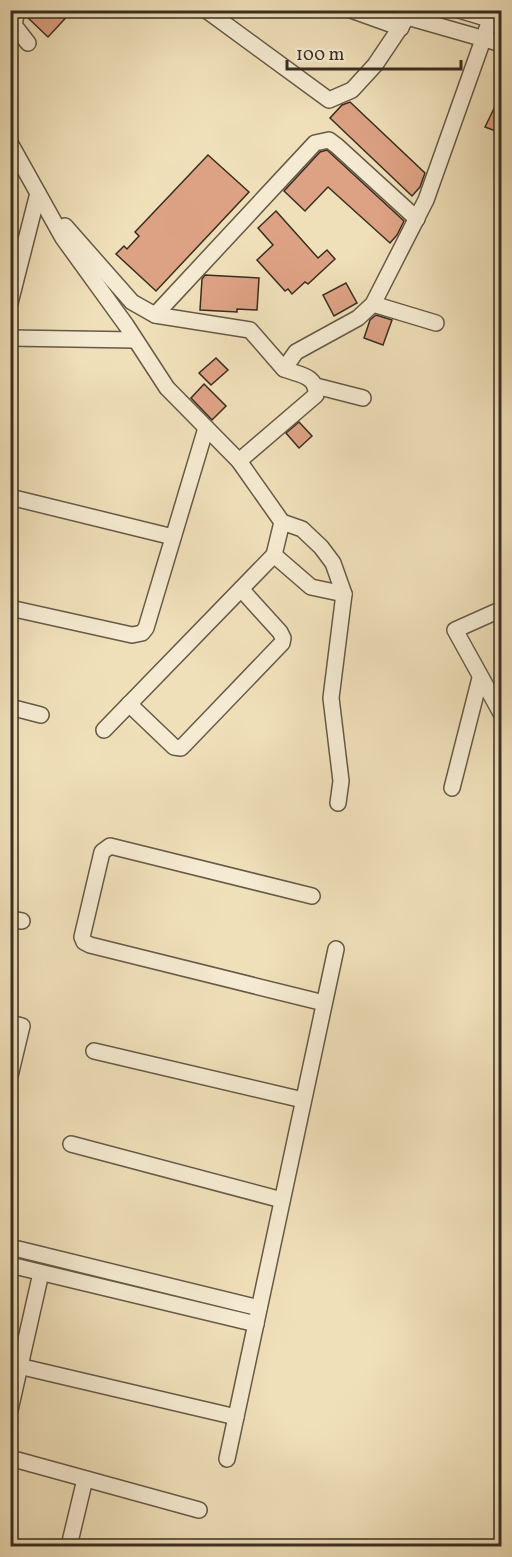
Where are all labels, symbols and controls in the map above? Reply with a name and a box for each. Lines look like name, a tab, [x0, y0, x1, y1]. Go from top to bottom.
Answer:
scale bar	[287, 33, 461, 71]
text: 100 m	[296, 43, 345, 68]

